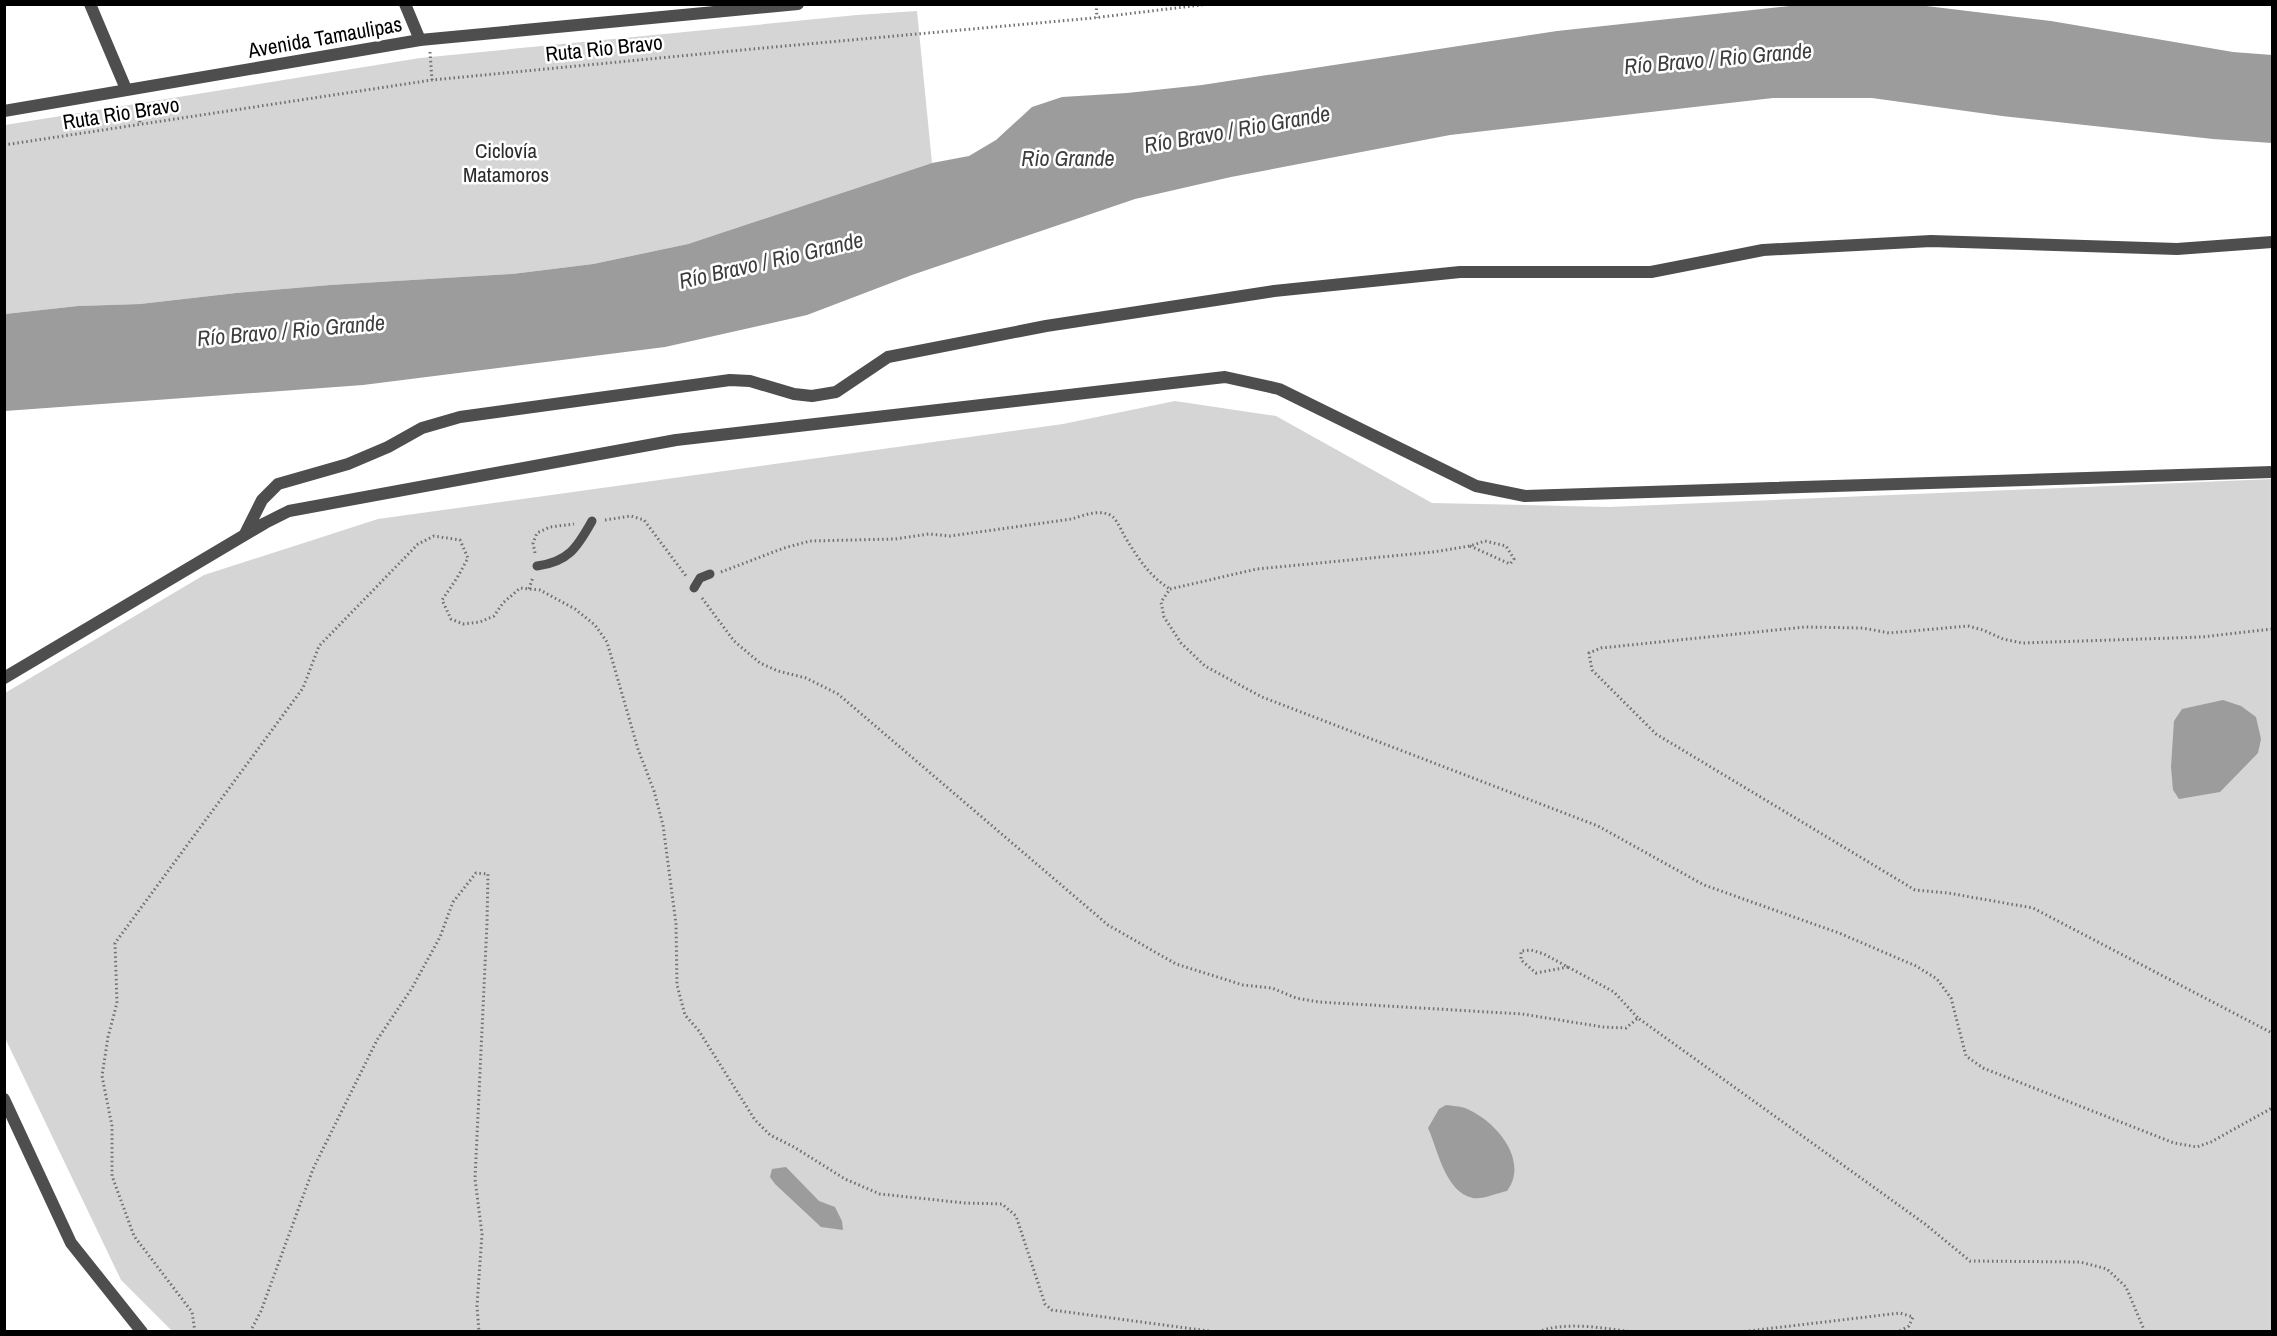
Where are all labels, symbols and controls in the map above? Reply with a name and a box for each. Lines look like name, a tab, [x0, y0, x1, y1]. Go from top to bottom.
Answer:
street label: Avenida Tamaulipas	[245, 9, 404, 65]
street label: Ruta Rio Bravo	[544, 27, 664, 69]
water label: Río Bravo / Rio Grande	[1623, 35, 1813, 81]
street label: Ruta Rio Bravo	[61, 89, 181, 137]
water label: Río Bravo / Rio Grande	[1142, 98, 1332, 160]
park label: Ciclovía Matamoros	[463, 136, 549, 189]
water label: Rio Grande	[1021, 143, 1115, 173]
water label: Río Bravo / Rio Grande	[676, 224, 866, 296]
water label: Río Bravo / Rio Grande	[196, 307, 386, 353]

